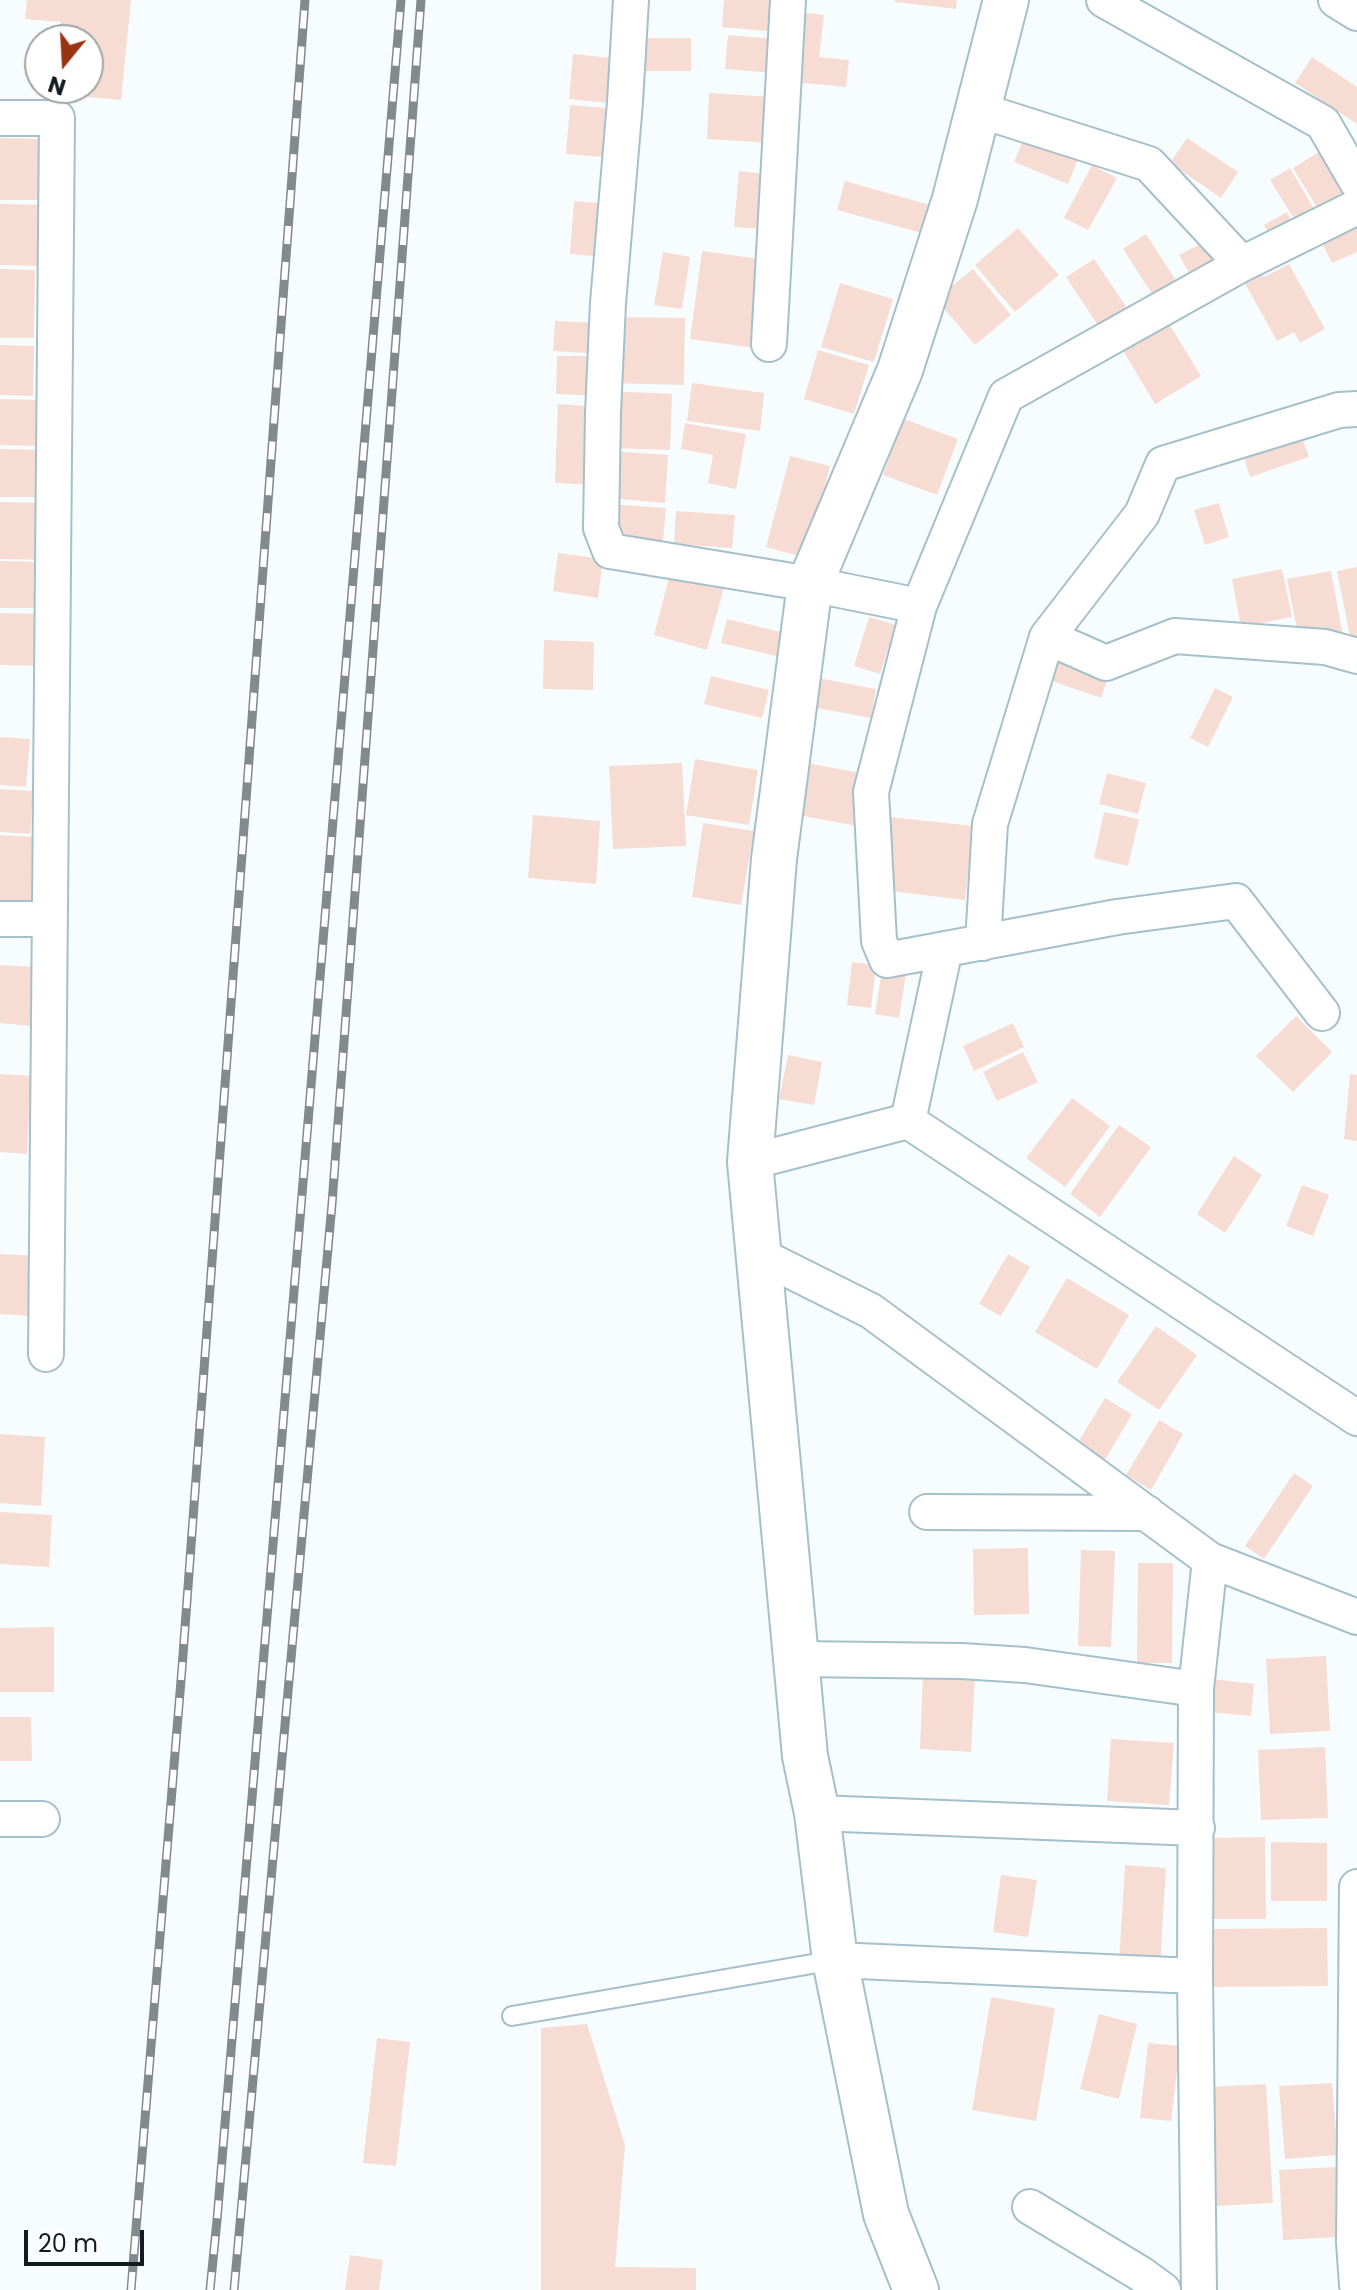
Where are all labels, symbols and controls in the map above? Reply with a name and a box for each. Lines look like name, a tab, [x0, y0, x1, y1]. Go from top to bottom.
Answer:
north arrow	[24, 24, 104, 104]
text: N	[44, 68, 70, 103]
scale bar	[28, 2214, 148, 2264]
text: 20 m	[38, 2227, 98, 2260]

